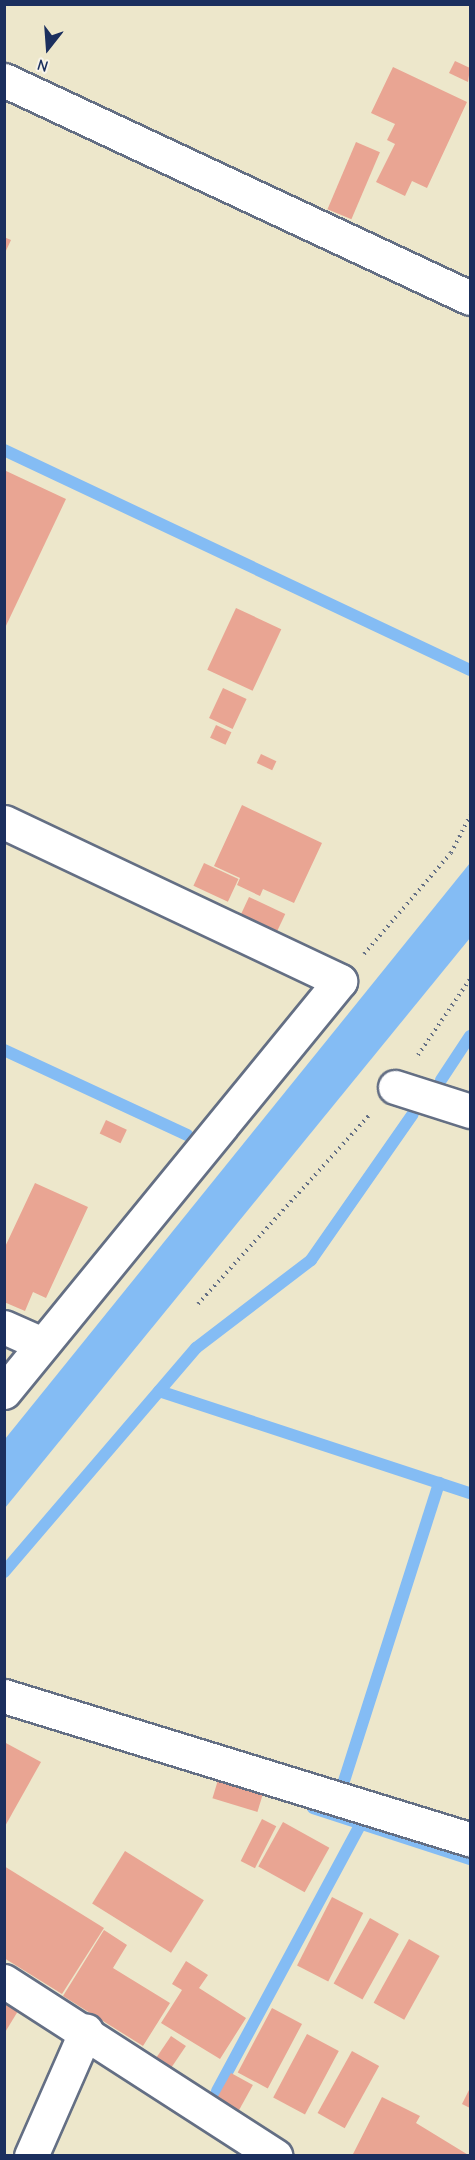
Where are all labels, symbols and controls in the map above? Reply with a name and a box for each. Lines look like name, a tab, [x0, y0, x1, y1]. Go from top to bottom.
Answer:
north arrow	[18, 18, 78, 78]
text: N	[35, 55, 50, 75]

